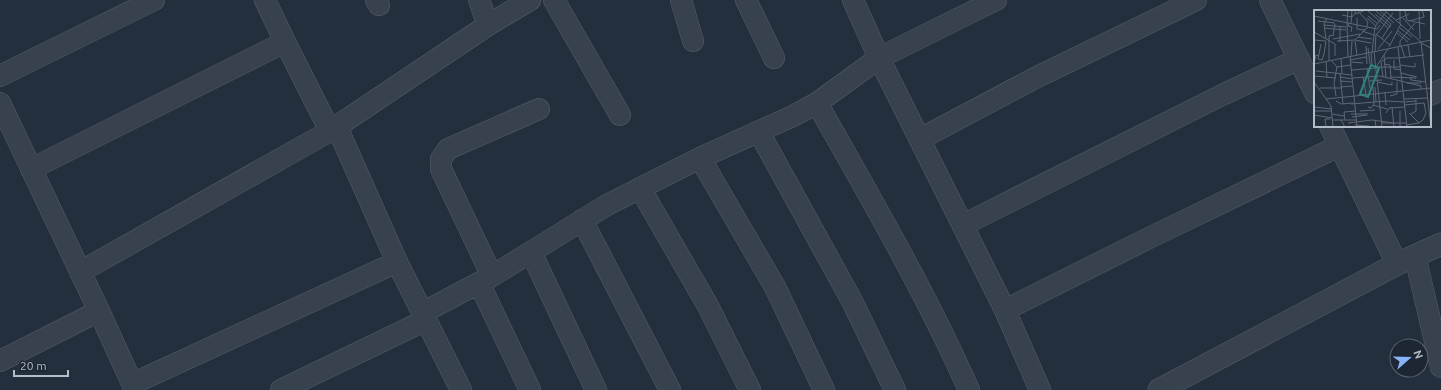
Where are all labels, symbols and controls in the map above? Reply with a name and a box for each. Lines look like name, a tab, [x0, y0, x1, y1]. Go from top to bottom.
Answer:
inset map	[1314, 10, 1431, 127]
north arrow	[1389, 338, 1429, 378]
text: N	[1411, 349, 1425, 360]
scale bar	[14, 352, 68, 378]
text: 20 m	[20, 359, 47, 372]

